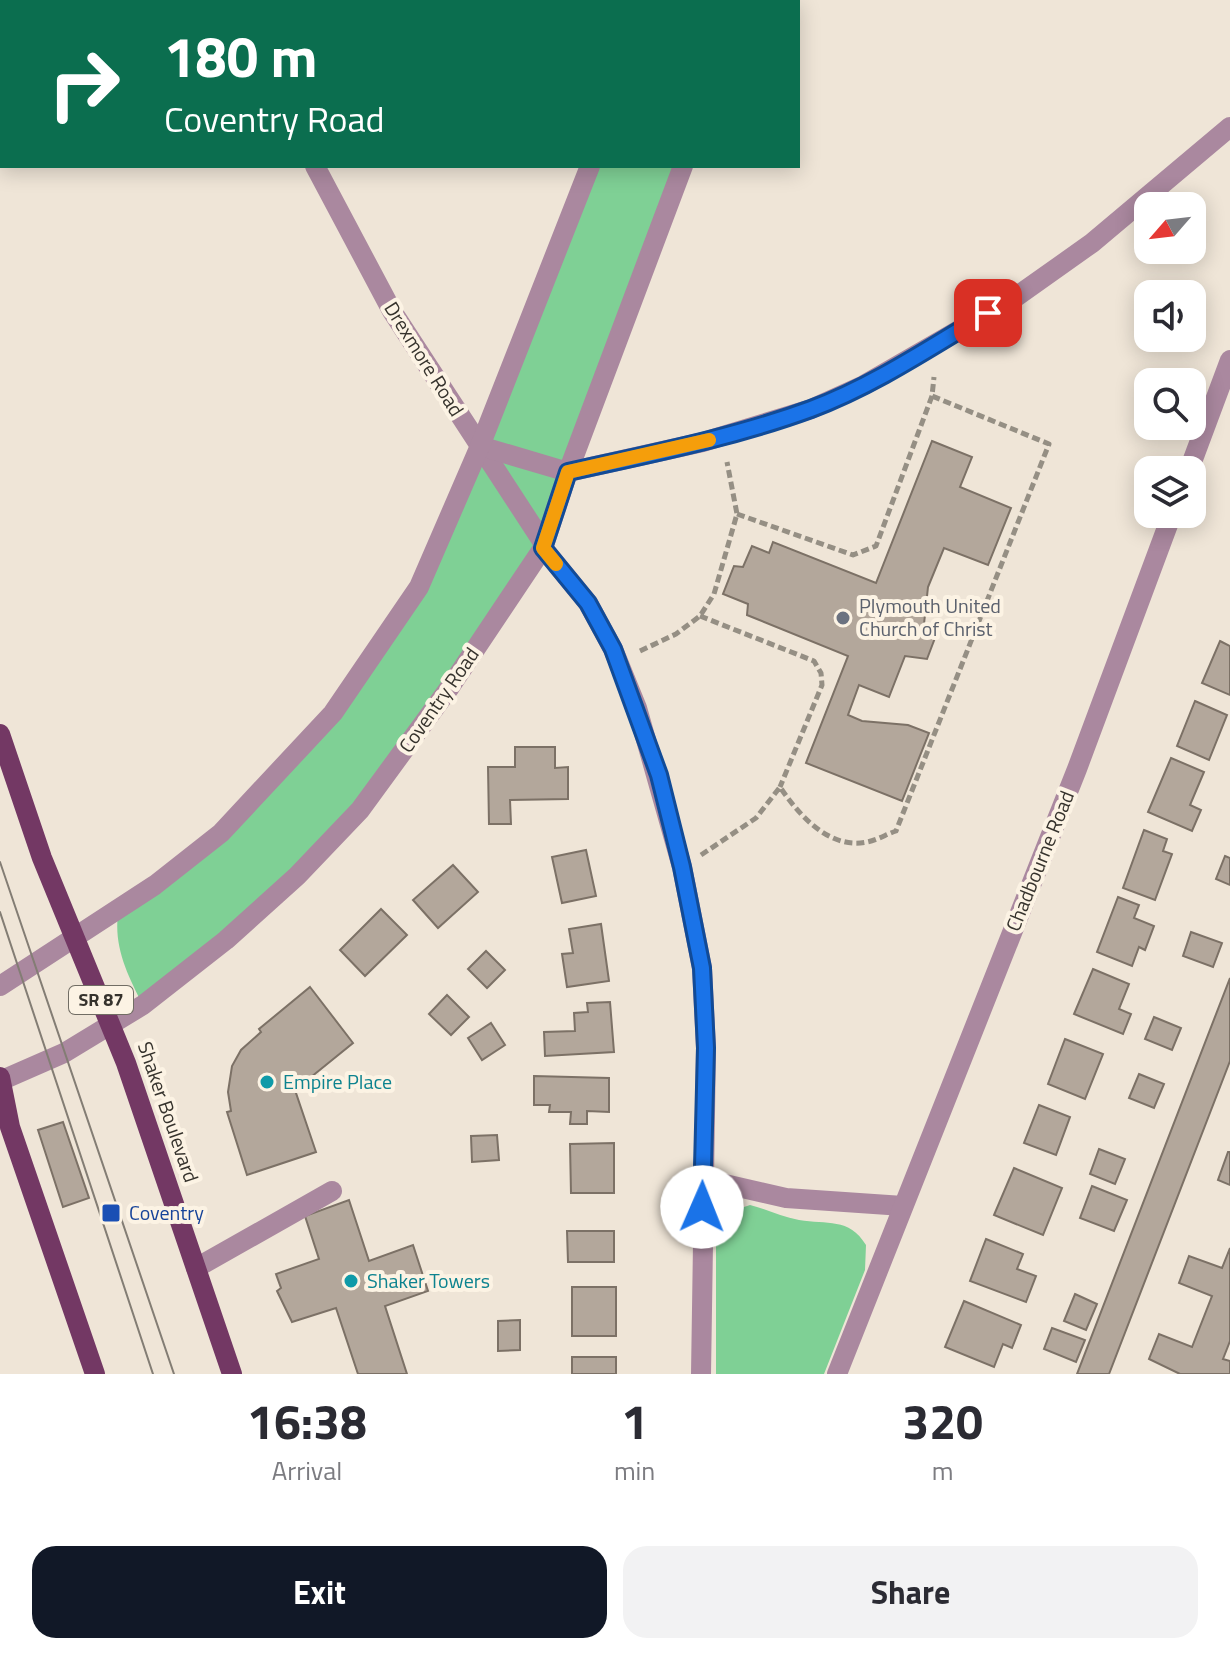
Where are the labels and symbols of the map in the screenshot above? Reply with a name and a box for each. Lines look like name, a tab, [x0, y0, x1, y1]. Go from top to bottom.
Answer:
north arrow	[1134, 192, 1206, 264]
pin	[954, 279, 1022, 347]
street label: Drexmore Road	[377, 295, 472, 422]
place label: Plymouth United Church of Christ	[859, 590, 1001, 644]
marker: Plymouth United Church of Christ	[834, 609, 852, 627]
street label: Coventry Road	[391, 641, 486, 759]
street label: Chadbourne Road	[997, 786, 1082, 936]
road number: SR 87	[69, 986, 133, 1014]
street label: Shaker Boulevard	[130, 1037, 207, 1186]
place label: Empire Place	[283, 1066, 392, 1097]
marker: Empire Place	[258, 1073, 276, 1091]
position arrow	[660, 1165, 744, 1249]
place label: Coventry	[129, 1197, 204, 1228]
marker: Coventry	[100, 1202, 122, 1224]
place label: Shaker Towers	[367, 1265, 490, 1296]
marker: Shaker Towers	[342, 1272, 360, 1290]

